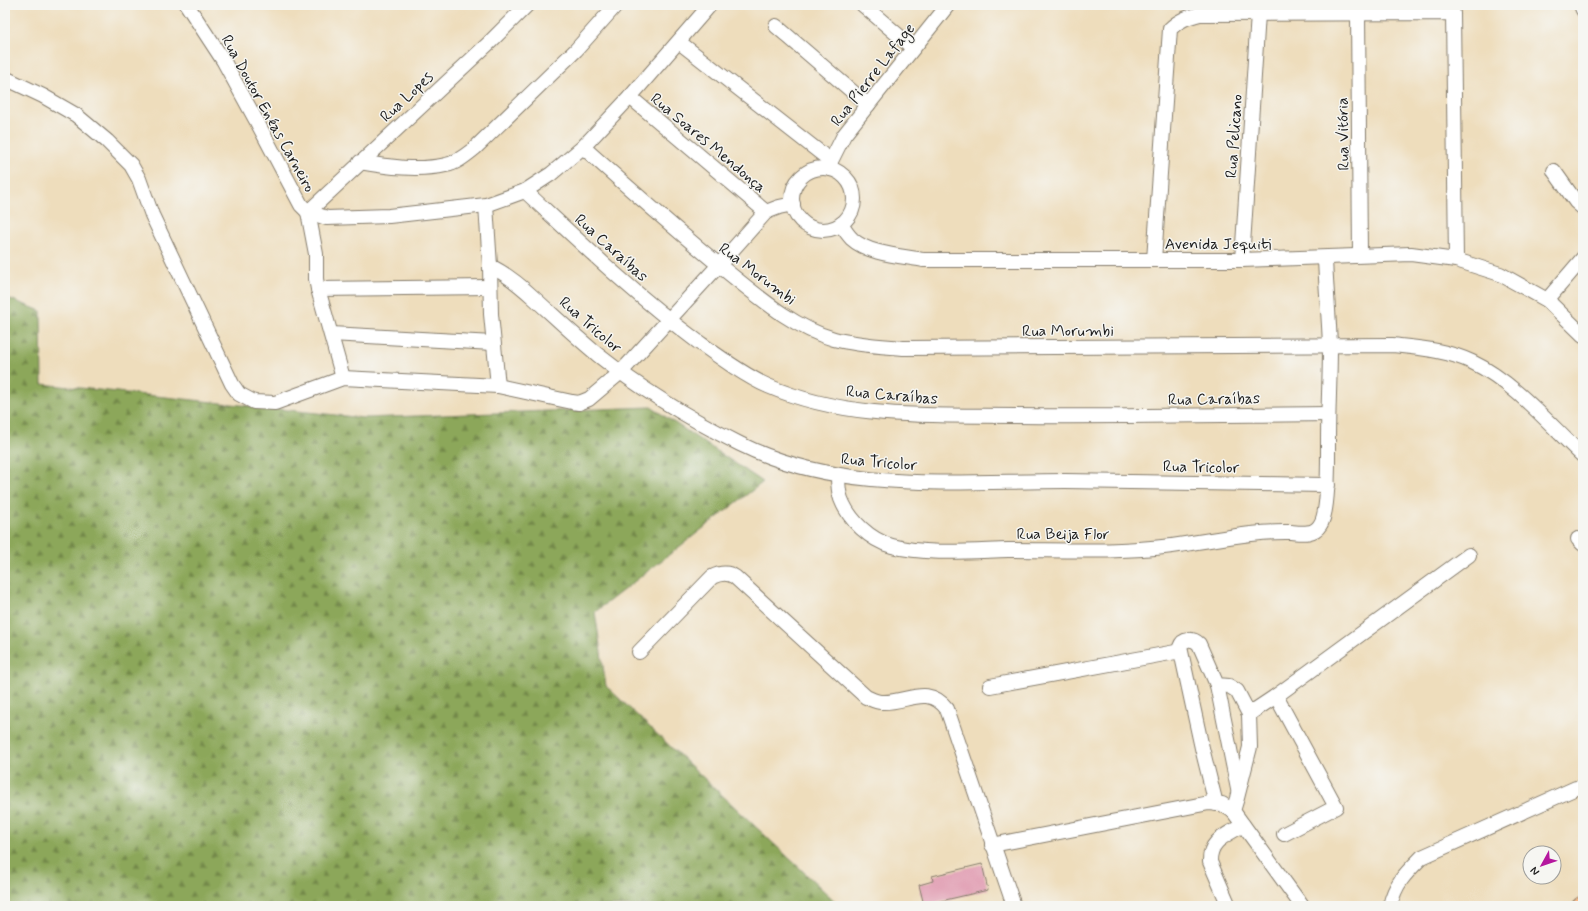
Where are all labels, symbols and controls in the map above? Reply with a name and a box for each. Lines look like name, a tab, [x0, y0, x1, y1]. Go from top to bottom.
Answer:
street label: Rua Pierre Lafage	[826, 19, 921, 132]
street label: Rua Doutor Enéas Carneiro	[216, 31, 320, 196]
street label: Rua Lopes	[376, 67, 438, 127]
street label: Rua Soares Mendonça	[646, 89, 770, 198]
street label: Rua Pelicano	[1221, 93, 1248, 179]
street label: Rua Vitória	[1332, 97, 1355, 171]
street label: Rua Caraíbas	[570, 209, 652, 287]
street label: Avenida Jequiti	[1165, 234, 1271, 255]
street label: Rua Morumbi	[714, 238, 800, 310]
street label: Rua Tricolor	[554, 292, 626, 358]
street label: Rua Morumbi	[1022, 321, 1114, 342]
street label: Rua Caraíbas	[845, 381, 939, 410]
street label: Rua Caraíbas	[1168, 388, 1260, 411]
street label: Rua Tricolor	[840, 449, 918, 476]
street label: Rua Tricolor	[1163, 456, 1240, 479]
street label: Rua Beija Flor	[1017, 524, 1110, 545]
north arrow	[1522, 845, 1562, 885]
text: N	[1527, 863, 1543, 878]

